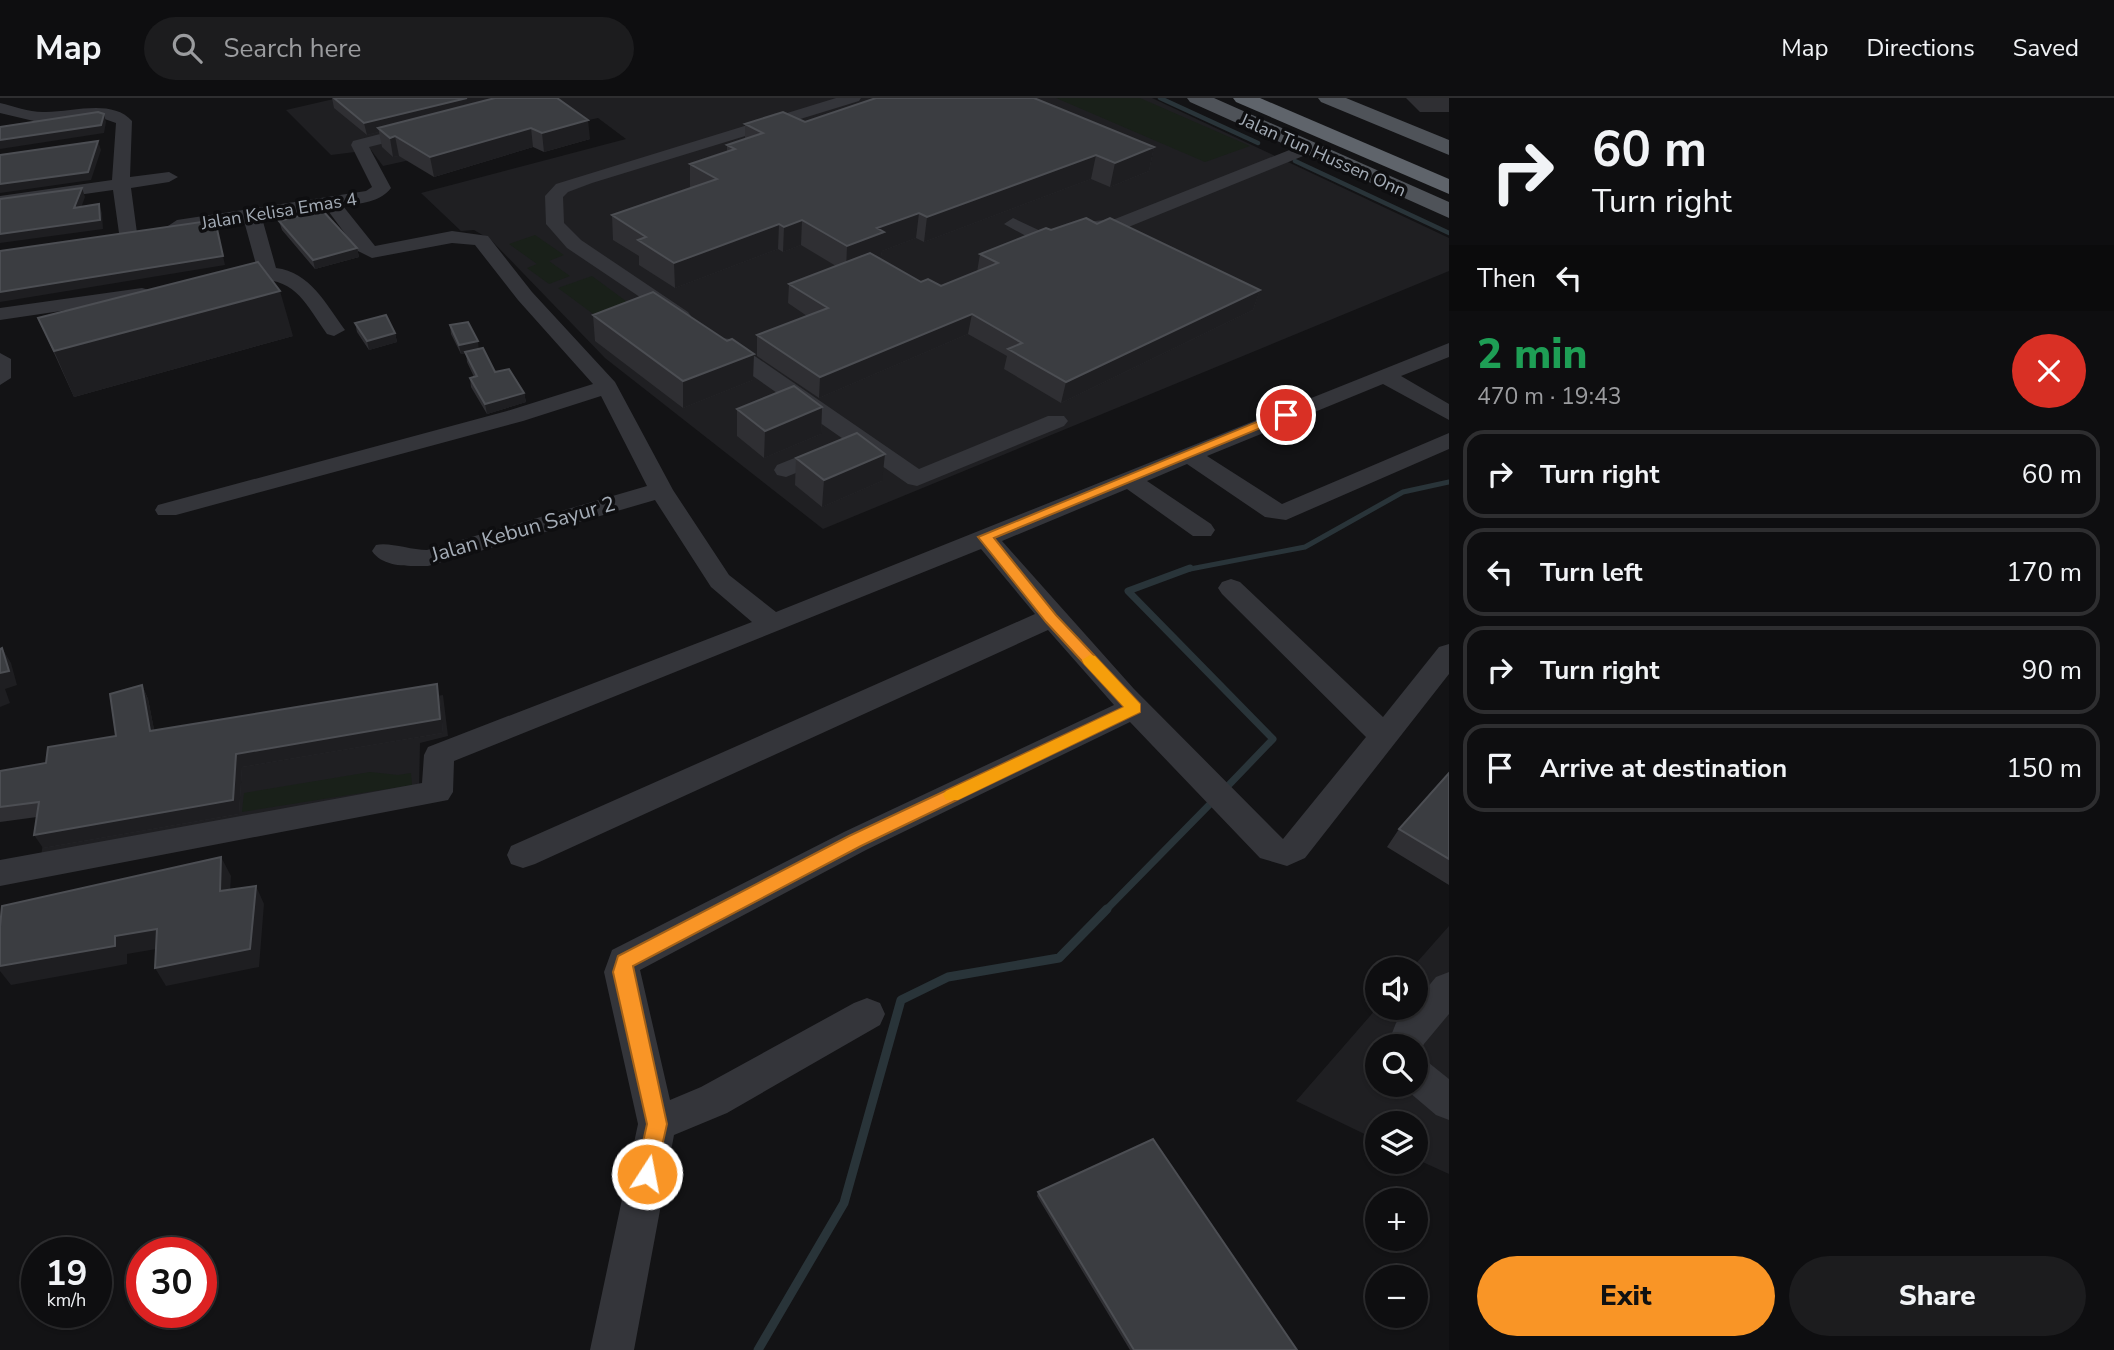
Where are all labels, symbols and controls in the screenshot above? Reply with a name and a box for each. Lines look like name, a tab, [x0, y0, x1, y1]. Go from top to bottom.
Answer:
search box	[144, 17, 634, 80]
text: Map	[35, 26, 102, 71]
icon: search	[168, 29, 206, 67]
text: Search here	[224, 31, 361, 66]
text: Map	[1781, 32, 1828, 64]
text: Directions	[1866, 32, 1975, 64]
text: Saved	[2013, 32, 2079, 64]
street label: Jalan Tun Hussen Onn	[1235, 107, 1410, 202]
text: 60 m	[1592, 116, 1707, 183]
icon: right	[1477, 126, 1568, 217]
text: Turn right	[1592, 180, 1732, 223]
street label: Jalan Kelisa Emas 4	[198, 187, 359, 235]
icon: left	[1550, 259, 1588, 297]
text: Then	[1477, 261, 1536, 296]
text: 2 min	[1477, 326, 1587, 383]
button: close	[2012, 334, 2086, 408]
text: 470 m · 19:43	[1477, 381, 1622, 412]
pin	[1256, 385, 1316, 445]
icon: arrive	[1267, 396, 1305, 434]
icon: right	[1481, 455, 1519, 493]
text: Turn right	[1540, 457, 1659, 492]
text: 60 m	[2022, 457, 2082, 492]
street label: Jalan Kebun Sayur 2	[427, 489, 618, 569]
icon: left	[1481, 553, 1519, 591]
text: Turn left	[1540, 555, 1643, 590]
text: 170 m	[2006, 555, 2082, 590]
icon: right	[1481, 651, 1519, 689]
text: Turn right	[1540, 653, 1659, 688]
text: 90 m	[2022, 653, 2082, 688]
icon: arrive	[1481, 749, 1519, 787]
text: Arrive at destination	[1540, 751, 1787, 786]
text: 150 m	[2006, 751, 2082, 786]
map controls	[1365, 957, 1428, 1328]
button: sound	[1365, 957, 1428, 1020]
button: search	[1365, 1034, 1428, 1097]
button: layers	[1365, 1111, 1428, 1174]
position arrow	[610, 1137, 684, 1211]
button: +	[1365, 1188, 1428, 1251]
speed limit sign: 30	[126, 1237, 217, 1328]
text: 19	[45, 1250, 88, 1297]
button: Exit	[1477, 1256, 1775, 1336]
button: Share	[1789, 1256, 2086, 1336]
button: −	[1365, 1265, 1428, 1328]
text: km/h	[47, 1288, 86, 1312]

